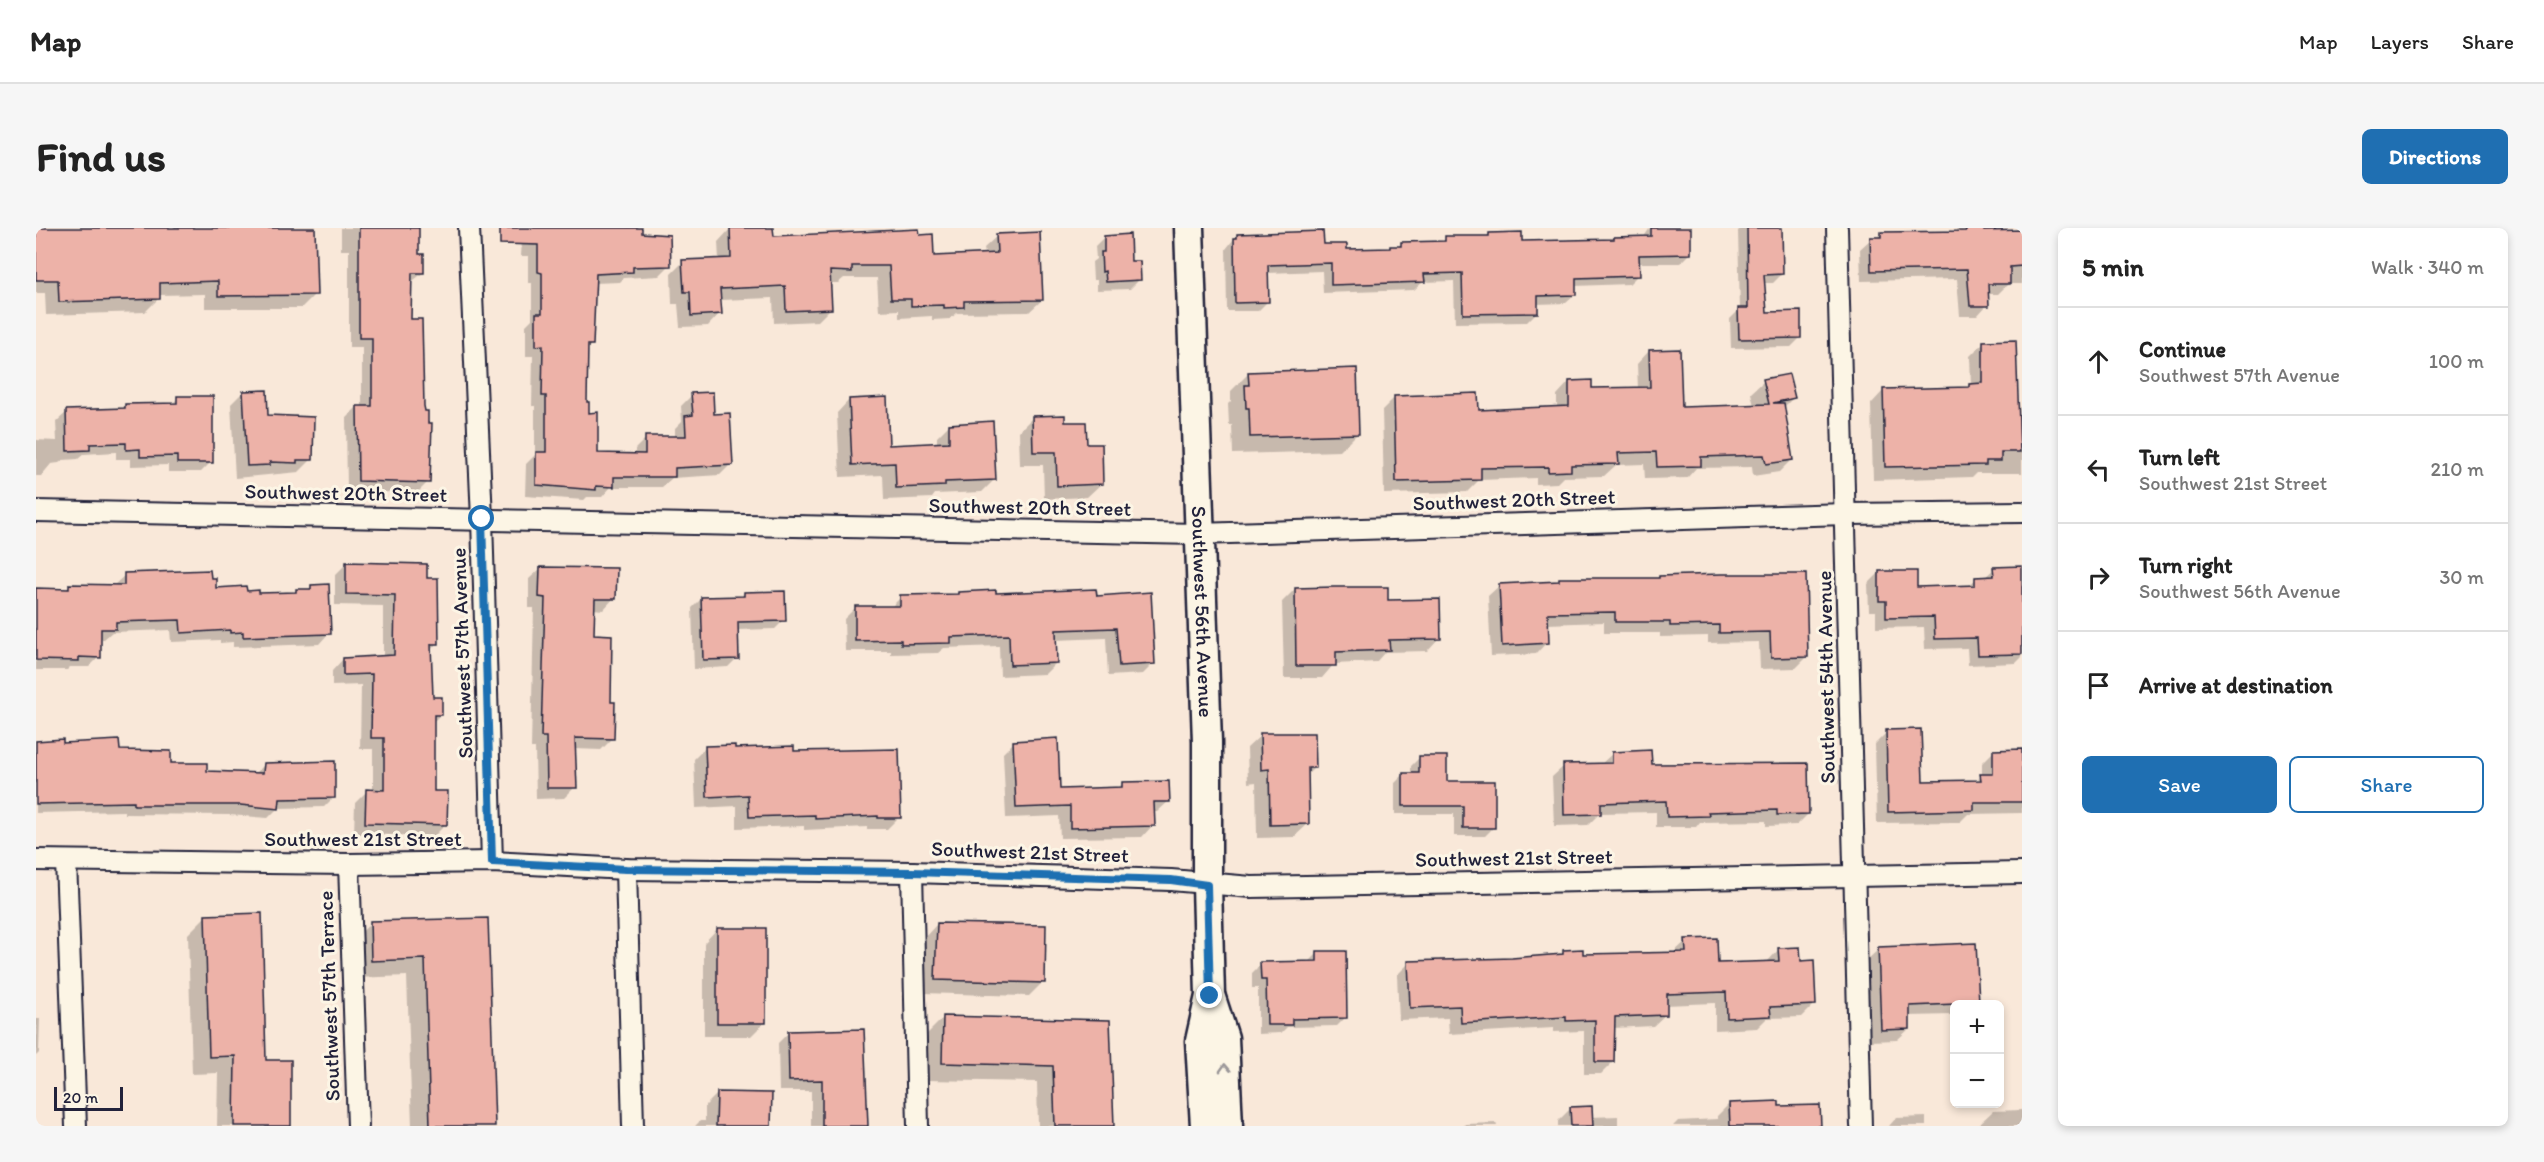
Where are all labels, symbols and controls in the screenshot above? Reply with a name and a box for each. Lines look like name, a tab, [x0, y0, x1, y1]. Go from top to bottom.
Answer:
text: Map	[30, 24, 81, 58]
text: Map	[2299, 29, 2338, 54]
text: Layers	[2371, 29, 2429, 54]
text: Share	[2462, 29, 2514, 54]
button: Directions	[2362, 129, 2508, 184]
text: Find us	[36, 131, 166, 182]
text: 5 min	[2082, 251, 2144, 283]
text: Walk · 340 m	[2371, 255, 2484, 279]
text: Continue	[2139, 336, 2226, 363]
icon: ahead	[2082, 345, 2115, 378]
text: 100 m	[2429, 349, 2484, 373]
text: Southwest 57th Avenue	[2139, 363, 2340, 387]
text: Turn left	[2139, 444, 2220, 471]
icon: left	[2082, 453, 2115, 486]
text: 210 m	[2431, 457, 2484, 481]
text: Southwest 21st Street	[2139, 471, 2327, 495]
street label: Southwest 20th Street	[244, 478, 448, 507]
street label: Southwest 20th Street	[1412, 483, 1616, 516]
street label: Southwest 20th Street	[928, 492, 1132, 521]
route start	[468, 505, 494, 531]
street label: Southwest 56th Avenue	[1187, 505, 1219, 718]
street label: Southwest 57th Avenue	[445, 547, 478, 759]
text: Turn right	[2139, 552, 2233, 579]
icon: right	[2082, 561, 2115, 594]
text: 30 m	[2439, 565, 2484, 589]
street label: Southwest 54th Avenue	[1811, 570, 1840, 784]
text: Southwest 56th Avenue	[2139, 579, 2341, 603]
icon: arrive	[2082, 669, 2115, 702]
text: Arrive at destination	[2139, 672, 2333, 699]
button: Save	[2082, 756, 2277, 813]
button: Share	[2289, 756, 2484, 813]
street label: Southwest 21st Street	[264, 826, 462, 851]
street label: Southwest 21st Street	[931, 836, 1129, 867]
street label: Southwest 21st Street	[1415, 843, 1613, 872]
street label: Southwest 57th Terrace	[312, 890, 345, 1102]
route end	[1196, 982, 1222, 1008]
map controls	[1950, 1000, 2004, 1108]
button: +	[1950, 1000, 2004, 1054]
button: −	[1950, 1054, 2004, 1108]
one-way arrow	[1218, 1063, 1231, 1072]
scale bar	[54, 1084, 123, 1112]
text: 20 m	[63, 1088, 98, 1107]

